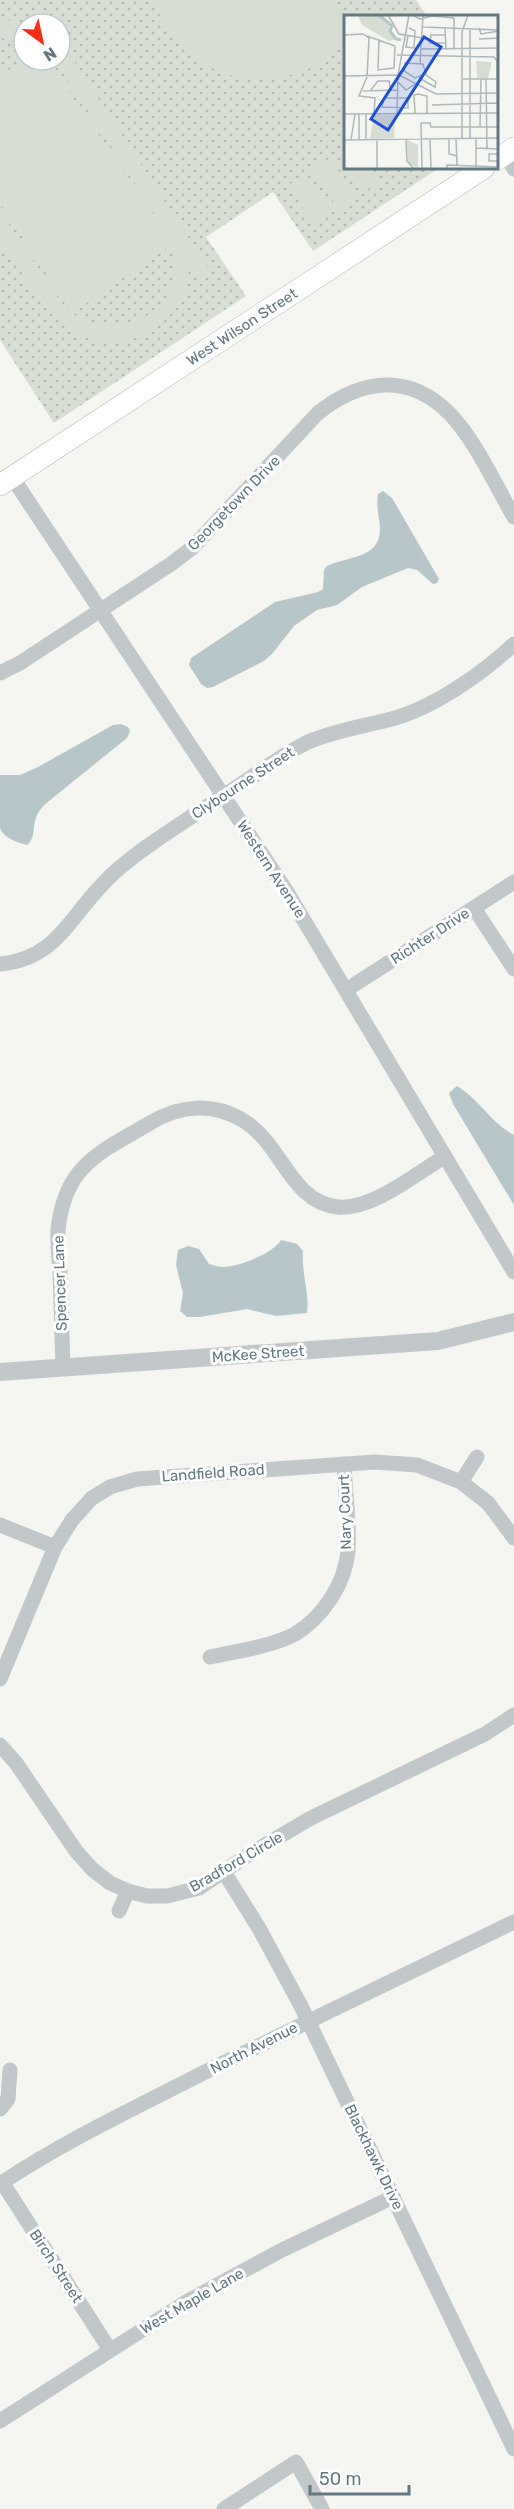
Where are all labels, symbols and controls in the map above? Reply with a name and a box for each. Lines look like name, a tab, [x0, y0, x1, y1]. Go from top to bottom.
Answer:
north arrow	[12, 12, 72, 72]
inset map	[344, 15, 499, 170]
text: N	[40, 43, 60, 65]
street label: West Wilson Street	[183, 284, 301, 370]
street label: Georgetown Drive	[184, 452, 284, 554]
street label: Clybourne Street	[188, 743, 298, 823]
street label: Western Avenue	[233, 817, 309, 921]
street label: Richter Drive	[387, 904, 473, 968]
street label: Spencer Lane	[49, 1235, 71, 1331]
street label: McKee Street	[211, 1342, 305, 1366]
street label: Landfield Road	[161, 1460, 265, 1486]
street label: Nary Court	[335, 1474, 355, 1550]
street label: Bradford Circle	[186, 1828, 286, 1896]
street label: North Avenue	[207, 2018, 301, 2078]
street label: Blackhawk Drive	[341, 2101, 407, 2213]
street label: Birch Street	[26, 2226, 86, 2306]
street label: West Maple Lane	[137, 2264, 247, 2338]
scale bar	[310, 2458, 409, 2496]
text: 50 m	[319, 2468, 362, 2490]

